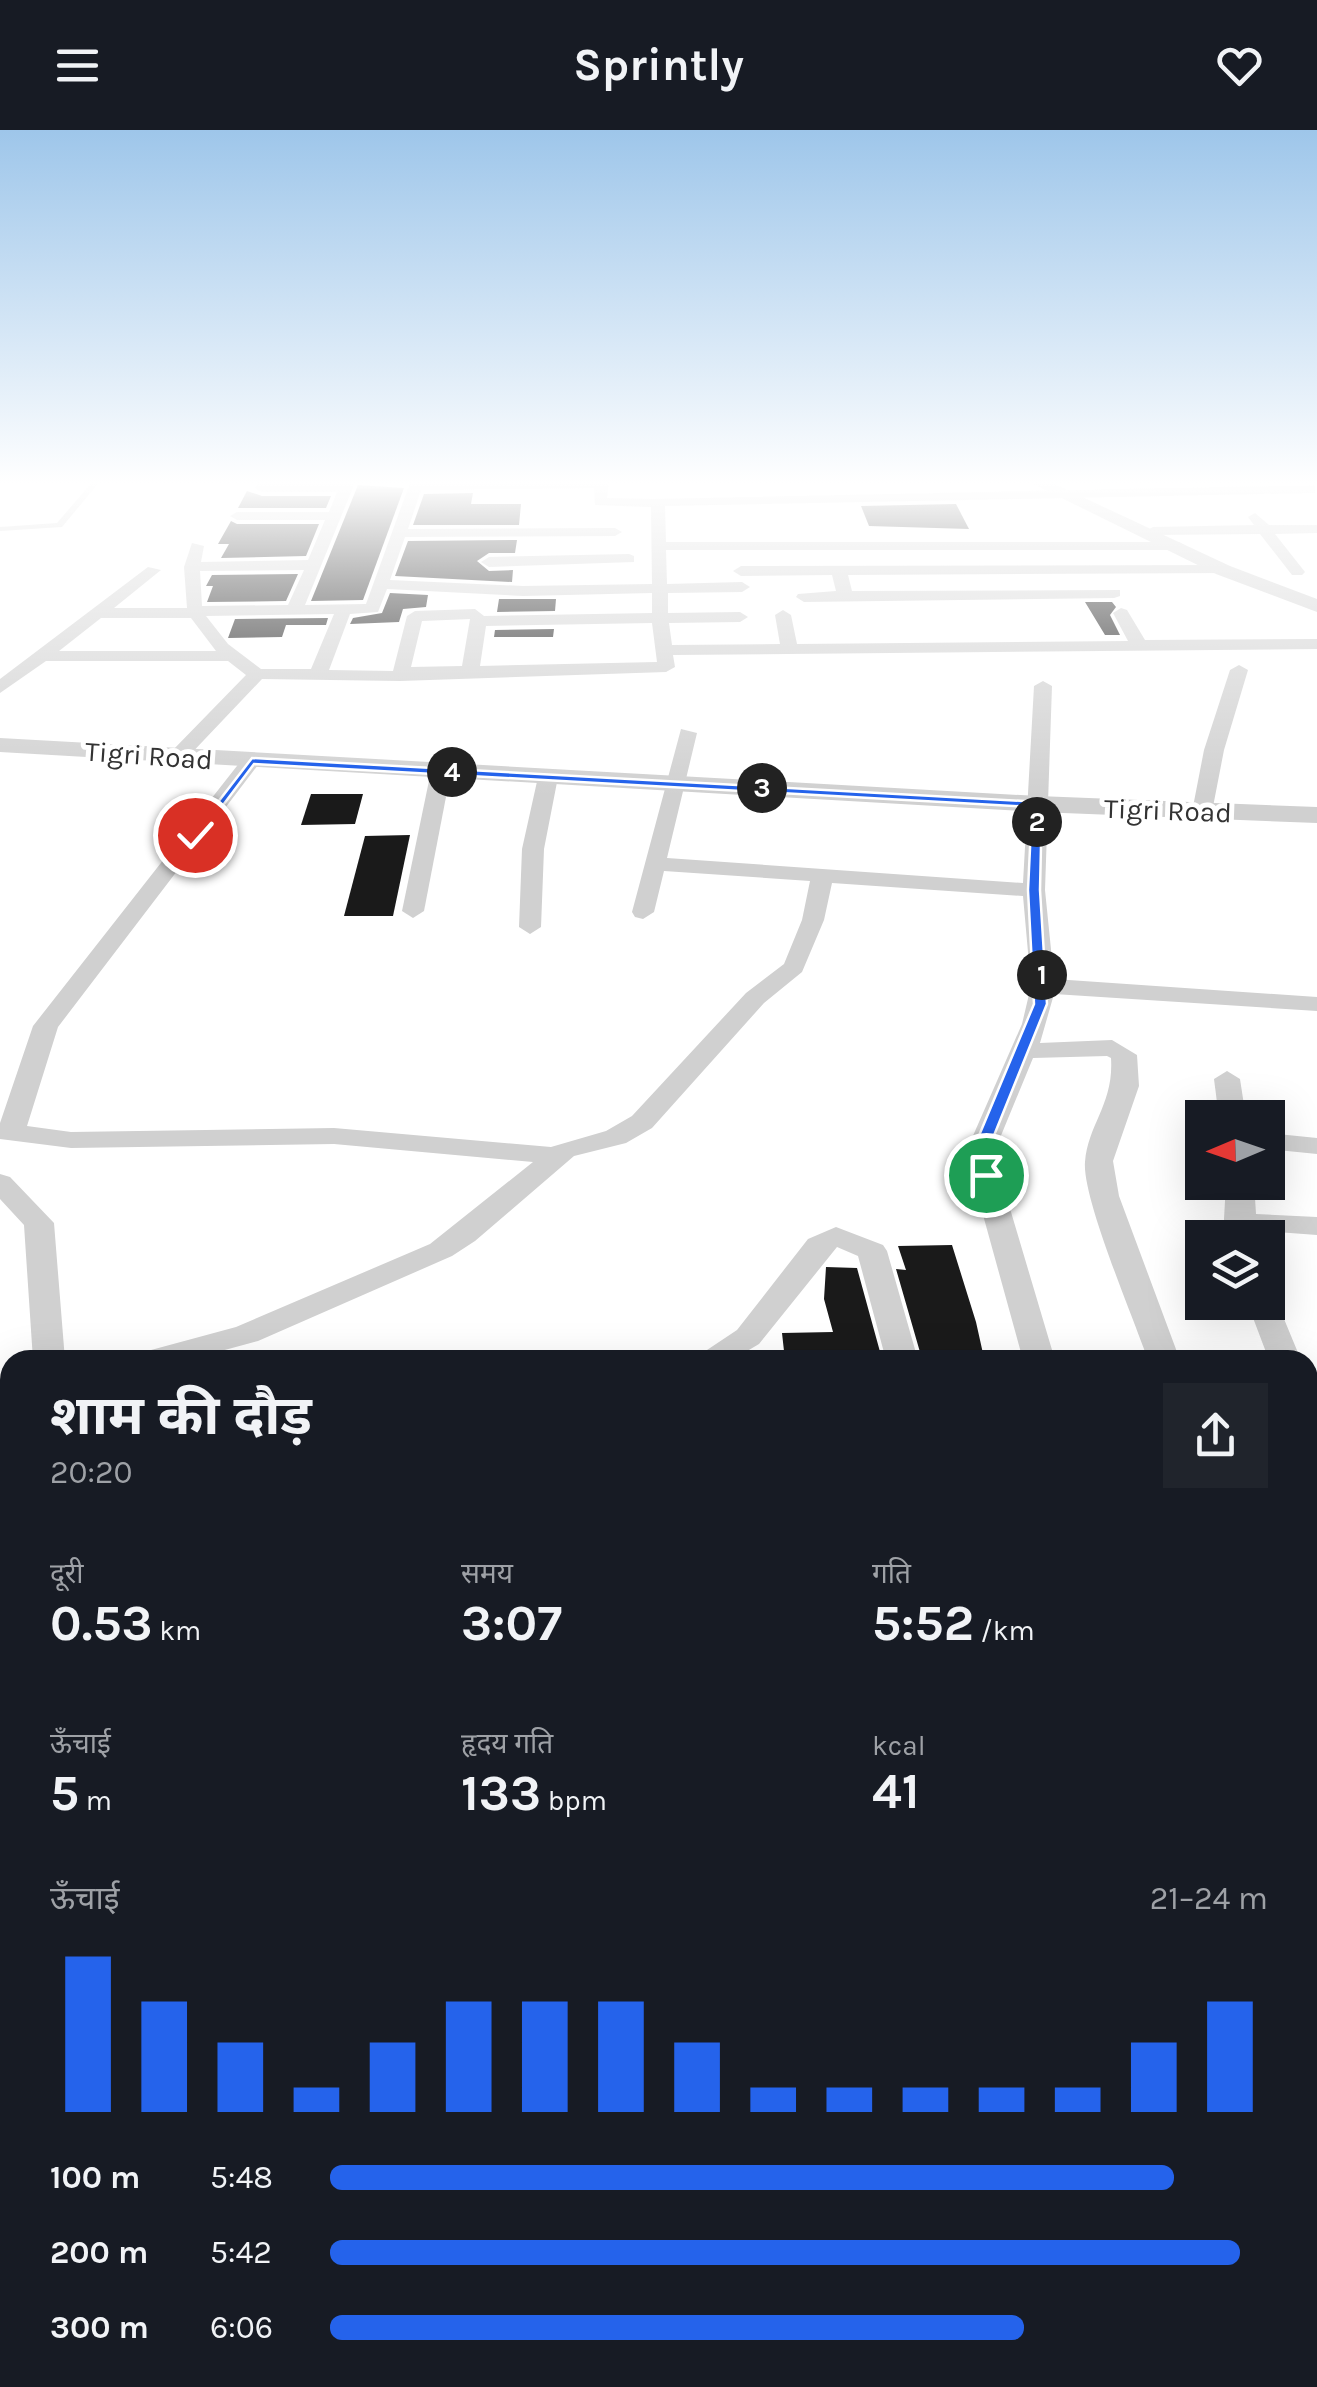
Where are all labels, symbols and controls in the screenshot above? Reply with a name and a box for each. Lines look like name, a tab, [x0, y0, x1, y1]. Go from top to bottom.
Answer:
icon: menu	[50, 38, 105, 93]
icon: heart	[1212, 38, 1267, 93]
text: Sprintly	[573, 39, 744, 91]
street label: Tigri Road	[84, 735, 214, 776]
pin: 4	[427, 747, 477, 797]
text: 4	[444, 755, 460, 788]
pin: 3	[737, 763, 787, 813]
text: 3	[753, 771, 771, 804]
street label: Tigri Road	[1104, 792, 1232, 829]
pin	[153, 793, 238, 878]
pin: 2	[1012, 797, 1062, 847]
text: 2	[1029, 805, 1045, 838]
icon: check	[168, 808, 223, 863]
pin: 1	[1017, 950, 1067, 1000]
text: 1	[1037, 958, 1047, 991]
north arrow	[1185, 1100, 1285, 1200]
map controls	[1185, 1100, 1285, 1320]
pin	[944, 1133, 1029, 1218]
icon: arrive	[959, 1148, 1014, 1203]
button: layers	[1185, 1220, 1285, 1320]
button: share	[1163, 1383, 1268, 1488]
text: शाम की दौड़	[50, 1384, 312, 1448]
text: 20:20	[50, 1454, 132, 1491]
text: दूरी	[50, 1557, 84, 1590]
text: समय	[461, 1557, 513, 1590]
text: गति	[872, 1557, 911, 1590]
text: 0.53	[50, 1594, 153, 1653]
text: 3:07	[461, 1594, 562, 1653]
text: 5:52	[872, 1594, 974, 1653]
text: km	[153, 1614, 201, 1647]
text: /km	[974, 1614, 1035, 1647]
text: ऊँचाई	[50, 1727, 111, 1760]
text: हृदय गति	[461, 1727, 553, 1760]
text: kcal	[872, 1729, 925, 1762]
text: 41	[872, 1762, 920, 1821]
text: 5	[50, 1764, 79, 1823]
text: 133	[461, 1764, 541, 1823]
text: m	[79, 1784, 112, 1817]
text: bpm	[541, 1784, 607, 1817]
text: ऊँचाई	[50, 1880, 119, 1917]
text: 21–24 m	[1150, 1880, 1268, 1917]
text: 100 m	[50, 2159, 140, 2196]
text: 5:48	[210, 2159, 273, 2196]
text: 200 m	[50, 2234, 148, 2271]
text: 5:42	[210, 2234, 272, 2271]
text: 300 m	[50, 2309, 149, 2346]
text: 6:06	[210, 2309, 273, 2346]

